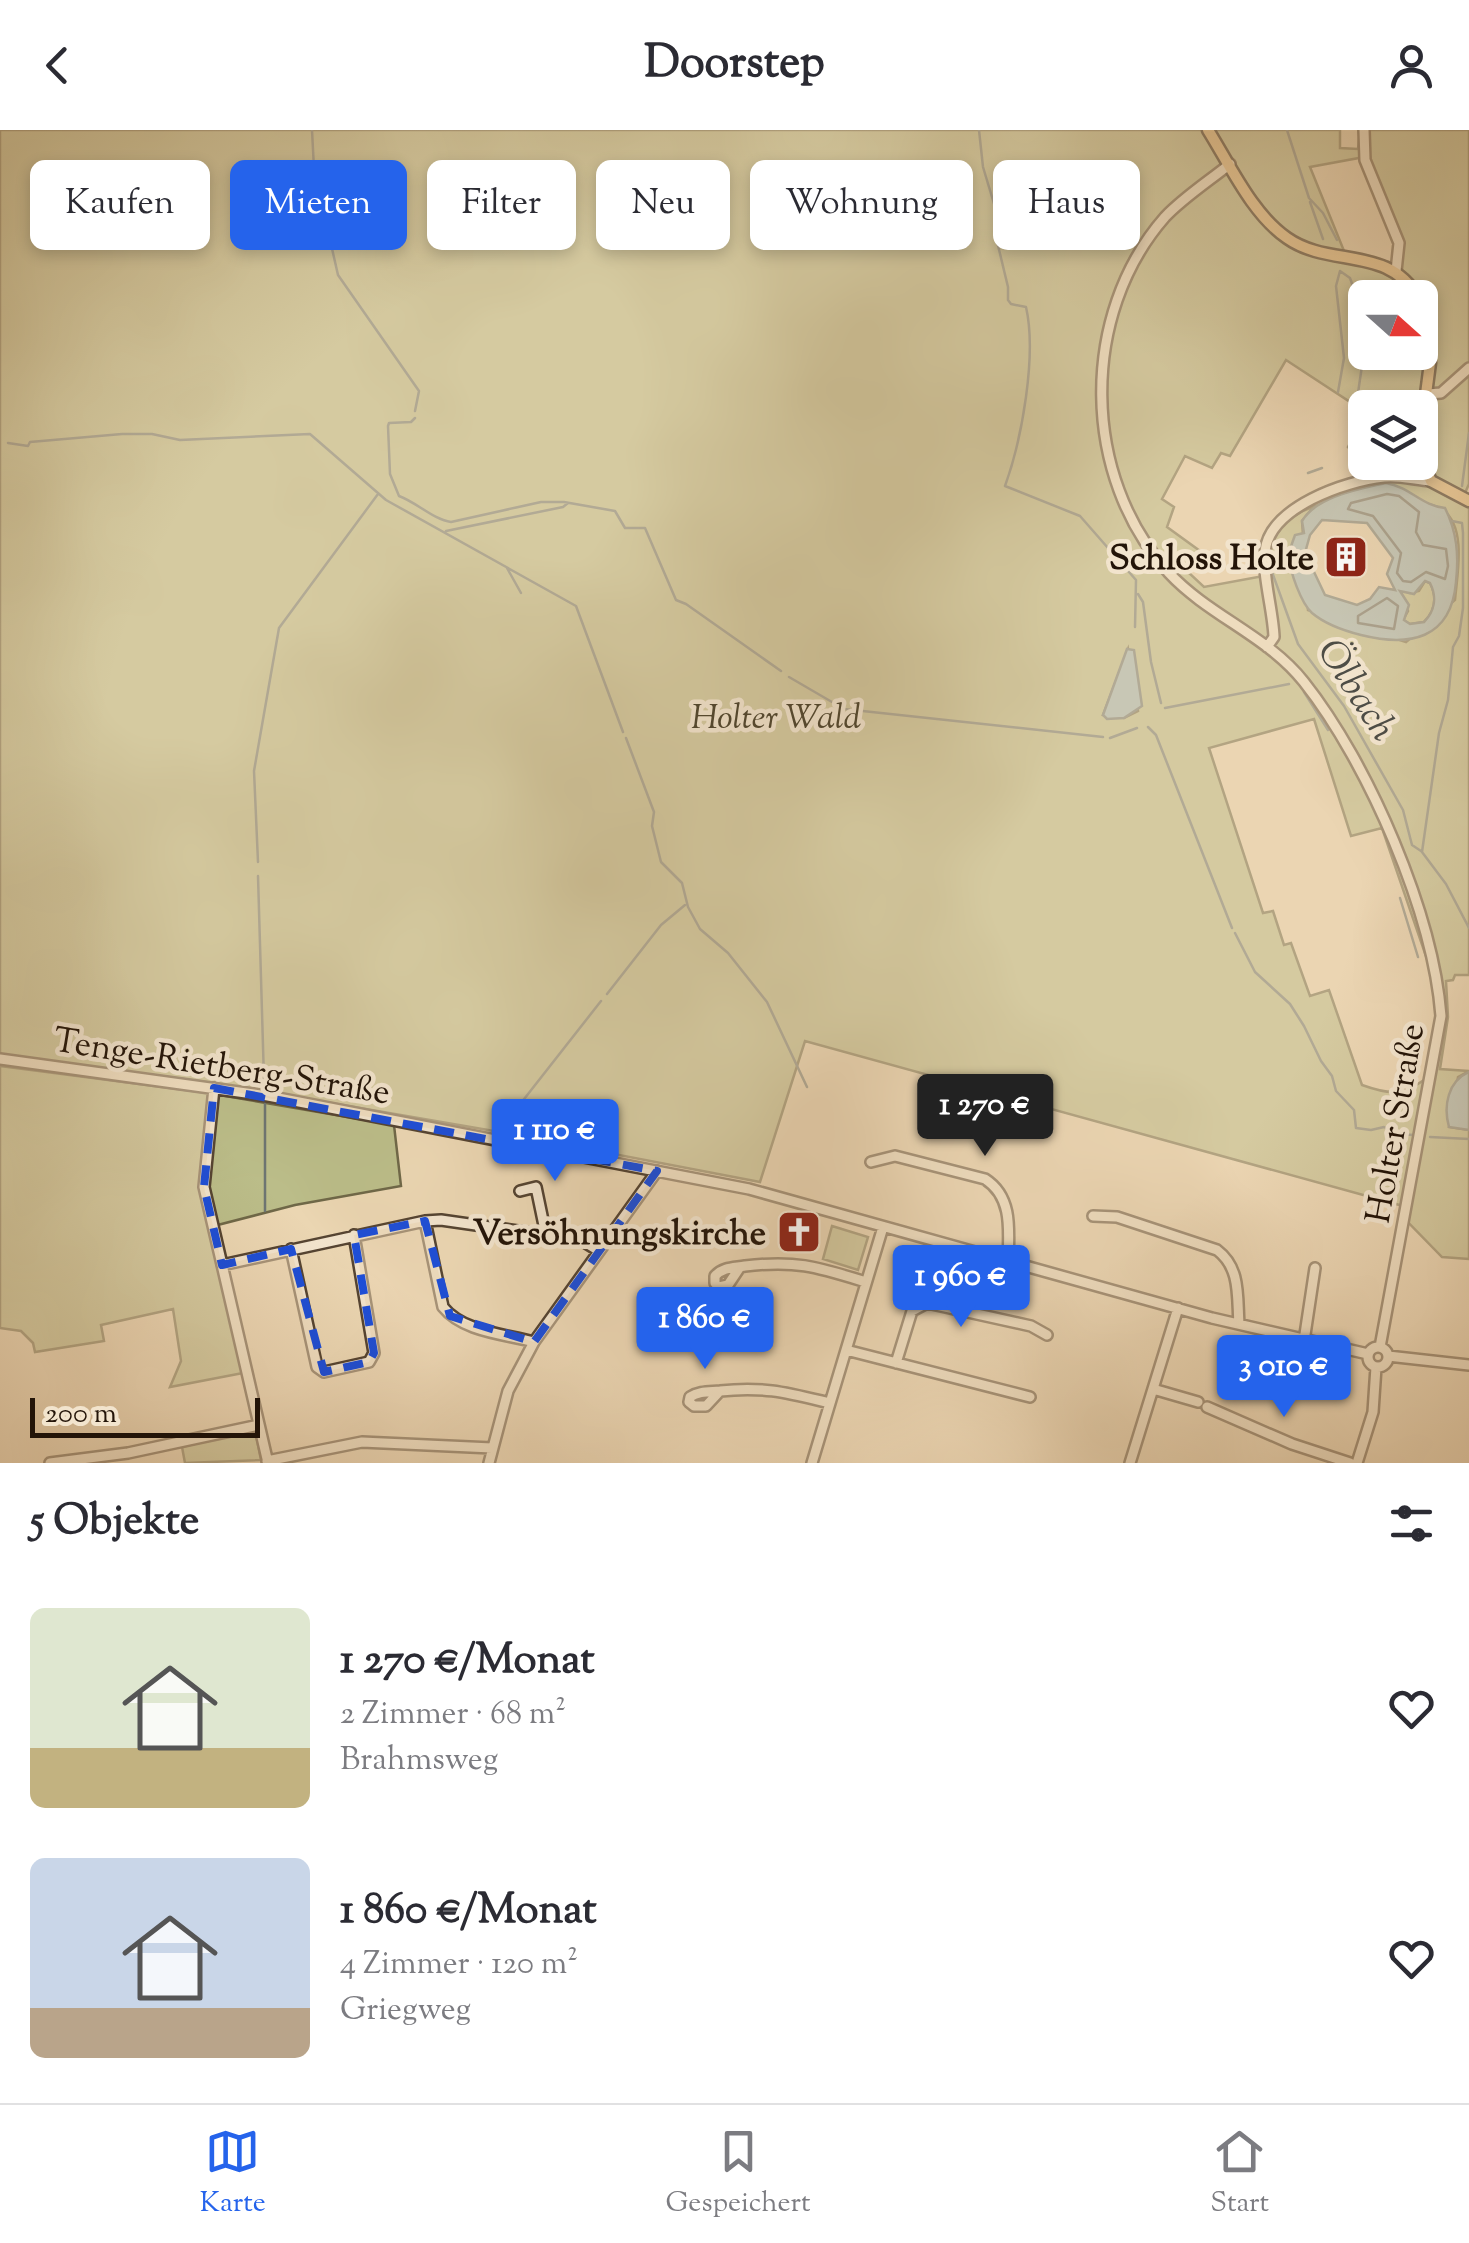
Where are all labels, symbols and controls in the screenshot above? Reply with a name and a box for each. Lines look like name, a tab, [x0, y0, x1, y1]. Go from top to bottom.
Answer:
text: Doorstep	[644, 33, 825, 98]
icon: back	[30, 38, 85, 93]
icon: person	[1384, 38, 1439, 93]
chip: Kaufen	[30, 160, 210, 250]
chip: Mieten	[230, 160, 407, 250]
chip: Filter	[427, 160, 576, 250]
chip: Neu	[596, 160, 730, 250]
chip: Wohnung	[750, 160, 973, 250]
chip: Haus	[993, 160, 1140, 250]
north arrow	[1348, 280, 1438, 370]
map controls	[1348, 280, 1438, 480]
button: layers	[1348, 390, 1438, 480]
building icon: Schloss Holte	[1323, 534, 1369, 580]
place label: Schloss Holte	[1109, 535, 1314, 586]
water label: Ölbach	[1302, 630, 1408, 753]
park label: Holter Wald	[691, 694, 861, 745]
street label: Tenge-Rietberg-Straße	[49, 1017, 393, 1120]
street label: Holter Straße	[1355, 1020, 1440, 1227]
pin: 1 270 €	[893, 1074, 1077, 1159]
text: 1 270 €	[939, 1083, 1031, 1129]
pin: 1 110 €	[463, 1099, 647, 1184]
text: 1 110 €	[514, 1108, 596, 1154]
church icon: Versöhnungskirche	[776, 1209, 822, 1255]
place label: Versöhnungskirche	[473, 1210, 766, 1261]
pin: 1 960 €	[869, 1245, 1053, 1330]
text: 1 960 €	[915, 1254, 1007, 1300]
pin: 1 860 €	[613, 1287, 797, 1372]
text: 1 860 €	[659, 1296, 752, 1342]
pin: 3 010 €	[1192, 1335, 1376, 1420]
text: 3 010 €	[1239, 1344, 1329, 1390]
scale bar	[30, 1393, 260, 1438]
text: 200 m	[45, 1395, 117, 1435]
text: 5 Objekte	[30, 1493, 199, 1553]
icon: filters	[1384, 1496, 1439, 1551]
text: 1 270 €/Monat	[340, 1632, 595, 1692]
icon: home	[110, 1648, 230, 1768]
icon: heart	[1384, 1681, 1439, 1736]
text: 2 Zimmer · 68 m²	[340, 1692, 566, 1738]
text: Brahmsweg	[340, 1738, 498, 1784]
text: 1 860 €/Monat	[340, 1882, 597, 1942]
icon: home	[110, 1898, 230, 2018]
icon: heart	[1384, 1931, 1439, 1986]
text: 4 Zimmer · 120 m²	[340, 1942, 578, 1988]
text: Griegweg	[340, 1988, 471, 2034]
tab: Karte	[200, 2124, 266, 2224]
tab: Gespeichert	[665, 2124, 811, 2224]
tab: Start	[1210, 2124, 1269, 2224]

